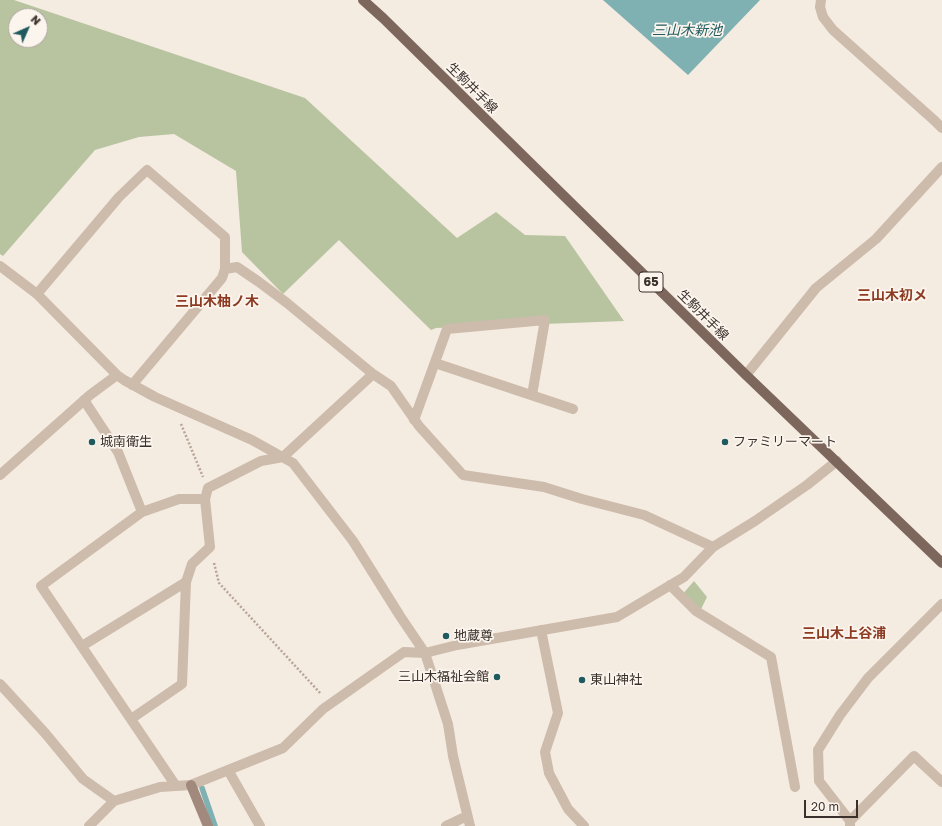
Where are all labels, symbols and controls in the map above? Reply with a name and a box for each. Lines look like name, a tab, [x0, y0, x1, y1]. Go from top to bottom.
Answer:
north arrow	[8, 8, 48, 48]
text: N	[29, 12, 44, 27]
water label: 三山木新池	[652, 23, 722, 39]
street label: 生駒井手線	[444, 60, 500, 116]
road number: 65	[639, 272, 663, 292]
street label: 生駒井手線	[675, 287, 731, 343]
district label: 三山木初メ	[857, 288, 927, 304]
district label: 三山木柚ノ木	[175, 294, 259, 310]
place label: 城南衛生	[100, 434, 152, 450]
place label: ファミリーマート	[733, 434, 837, 450]
marker: 城南衛生	[87, 437, 97, 447]
marker: ファミリーマート	[720, 437, 730, 447]
district label: 三山木上谷浦	[802, 626, 886, 642]
place label: 地蔵尊	[454, 628, 493, 644]
marker: 地蔵尊	[441, 631, 451, 641]
place label: 三山木福祉会館	[398, 669, 489, 685]
marker: 三山木福祉会館	[492, 672, 502, 682]
place label: 東山神社	[590, 672, 642, 688]
marker: 東山神社	[577, 675, 587, 685]
scale bar	[806, 792, 860, 818]
text: 20 m	[811, 799, 839, 814]

